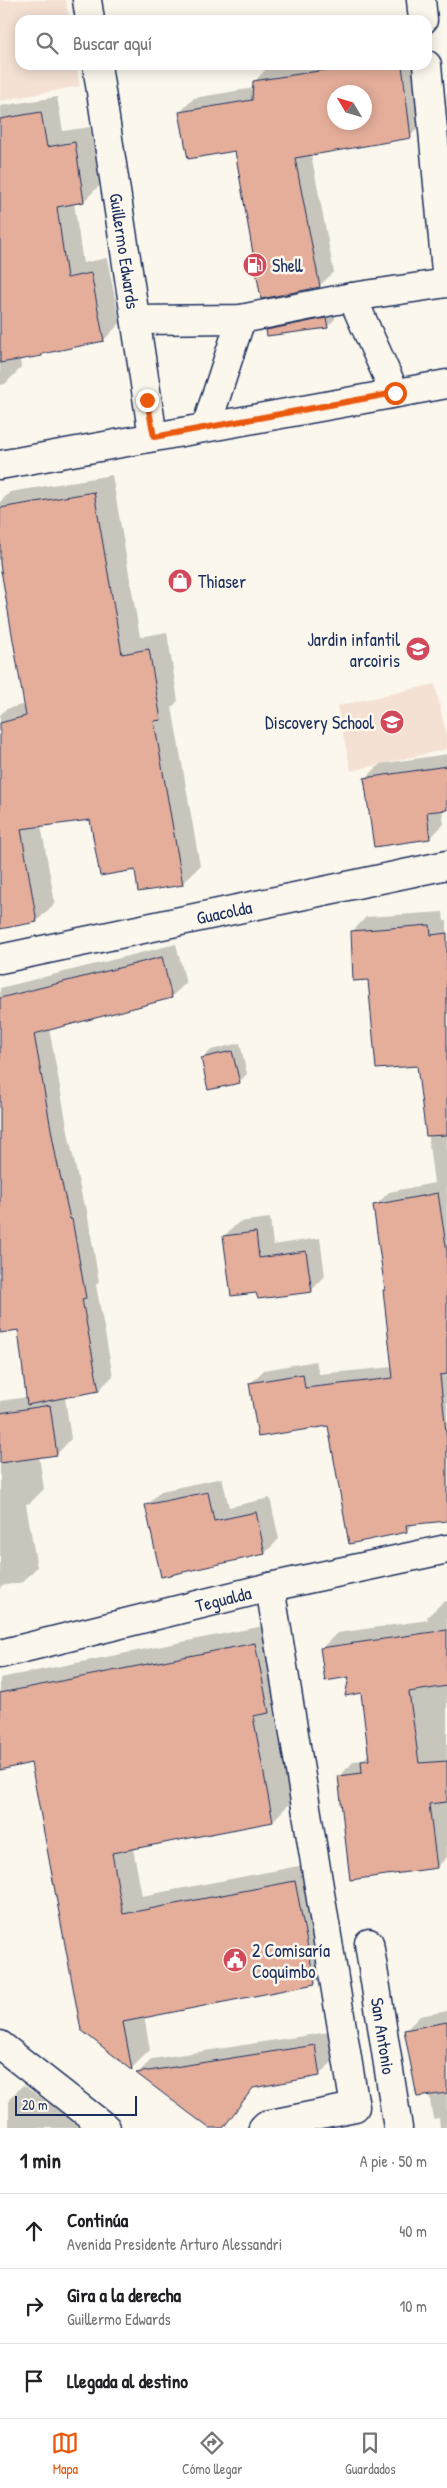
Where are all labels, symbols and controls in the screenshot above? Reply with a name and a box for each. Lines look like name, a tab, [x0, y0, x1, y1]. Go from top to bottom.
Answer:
search box	[15, 15, 432, 70]
icon: search	[33, 29, 61, 57]
text: Buscar aquí	[73, 30, 152, 56]
north arrow	[327, 85, 372, 130]
street label: Guillermo Edwards	[104, 191, 146, 311]
fuel station icon: Shell	[242, 252, 268, 278]
place label: Shell	[272, 253, 303, 278]
route start	[384, 382, 407, 405]
route end	[136, 389, 159, 412]
shop icon: Thiaser	[167, 568, 193, 594]
place label: Thiaser	[198, 569, 246, 594]
place label: Jardin infantil arcoiris	[307, 627, 400, 673]
school or university icon: Jardin infantil arcoiris	[405, 636, 431, 662]
school or university icon: Discovery School	[379, 709, 405, 735]
place label: Discovery School	[265, 710, 374, 735]
street label: Guacolda	[194, 894, 254, 930]
street label: Tegualda	[193, 1580, 254, 1618]
place label: 2 Comisaría Coquimbo	[252, 1938, 330, 1984]
public building icon: 2 Comisaría Coquimbo	[222, 1947, 248, 1973]
street label: San Antonio	[365, 1996, 402, 2076]
scale bar	[15, 2093, 138, 2116]
text: 20 m	[22, 2095, 48, 2114]
text: 1 min	[20, 2146, 61, 2175]
text: A pie · 50 m	[360, 2150, 427, 2172]
text: Continúa	[67, 2207, 128, 2233]
icon: ahead	[20, 2217, 48, 2245]
text: 40 m	[399, 2220, 427, 2242]
text: Avenida Presidente Arturo Alessandri	[67, 2233, 282, 2255]
text: Gira a la derecha	[67, 2282, 181, 2308]
icon: right	[20, 2292, 48, 2320]
text: 10 m	[399, 2295, 427, 2317]
text: Guillermo Edwards	[67, 2308, 171, 2330]
icon: arrive	[20, 2367, 48, 2395]
text: Llegada al destino	[67, 2368, 188, 2394]
tab: Mapa	[51, 2429, 79, 2478]
tab: Cómo llegar	[182, 2429, 242, 2478]
tab: Guardados	[345, 2429, 396, 2478]

